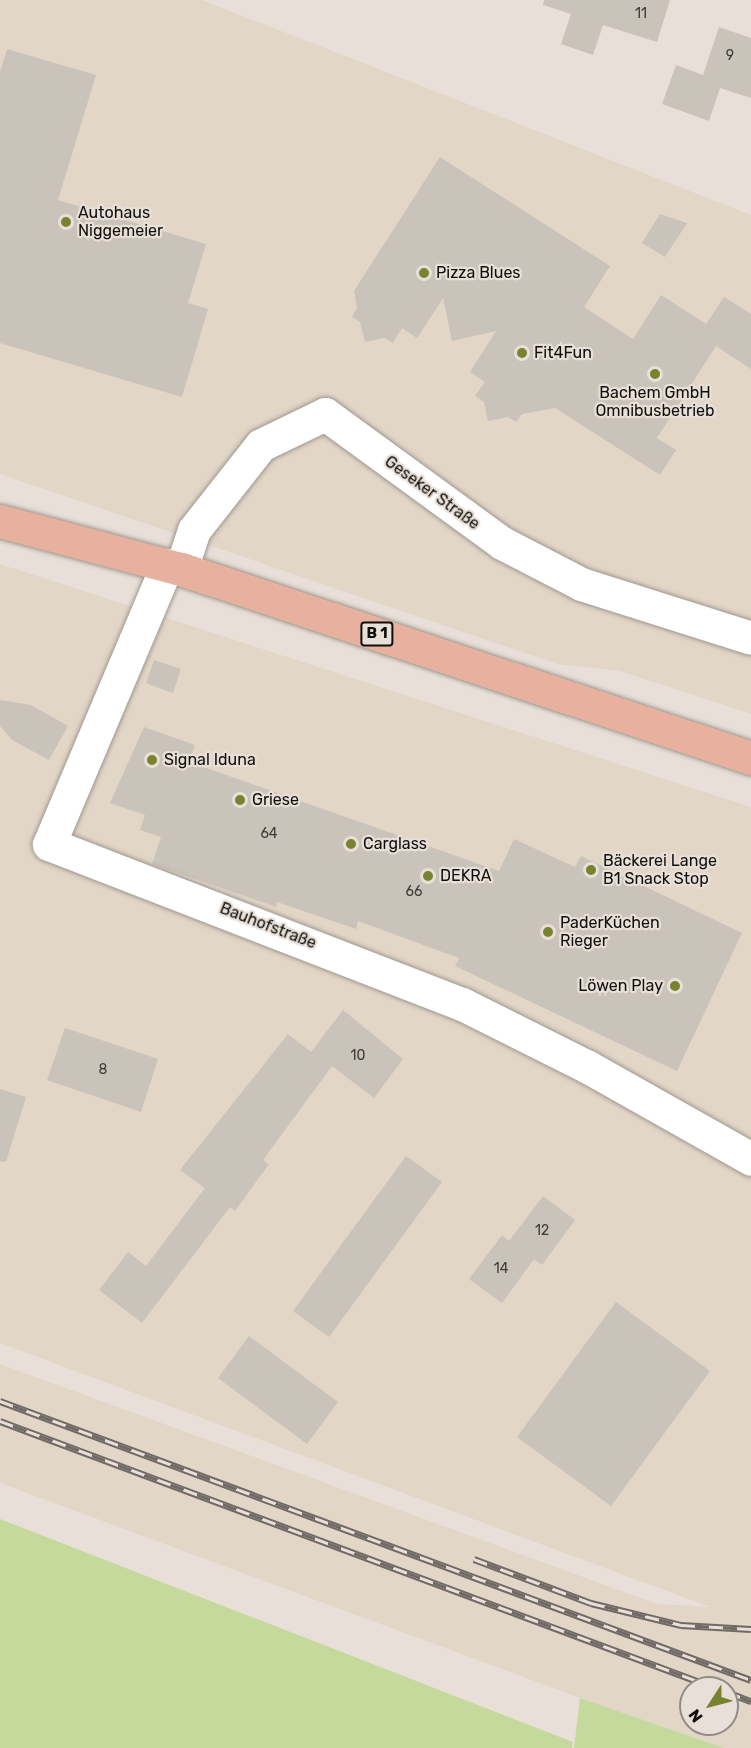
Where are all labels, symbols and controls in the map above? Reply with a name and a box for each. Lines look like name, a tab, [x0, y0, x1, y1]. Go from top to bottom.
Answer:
house number: 11	[635, 6, 647, 22]
house number: 9	[726, 48, 734, 64]
place label: Autohaus Niggemeier	[78, 203, 163, 241]
marker: Autohaus Niggemeier	[59, 215, 73, 229]
place label: Pizza Blues	[436, 263, 521, 283]
marker: Pizza Blues	[417, 266, 431, 280]
place label: Fit4Fun	[534, 343, 592, 363]
marker: Fit4Fun	[515, 346, 529, 360]
marker: Bachem GmbH Omnibusbetrieb	[648, 367, 662, 381]
place label: Bachem GmbH Omnibusbetrieb	[595, 383, 715, 421]
street label: Geseker Straße	[381, 452, 483, 534]
road number: B 1	[359, 622, 395, 646]
place label: Signal Iduna	[164, 750, 256, 770]
marker: Signal Iduna	[145, 753, 159, 767]
place label: Griese	[252, 790, 299, 810]
marker: Griese	[233, 793, 247, 807]
house number: 64	[260, 826, 278, 842]
place label: Carglass	[363, 834, 427, 854]
marker: Carglass	[344, 837, 358, 851]
place label: Bäckerei Lange B1 Snack Stop	[603, 851, 717, 889]
marker: Bäckerei Lange B1 Snack Stop	[584, 863, 598, 877]
place label: DEKRA	[440, 866, 492, 886]
marker: DEKRA	[421, 869, 435, 883]
house number: 66	[406, 884, 422, 900]
street label: Bauhofstraße	[217, 899, 319, 953]
place label: PaderKüchen Rieger	[560, 913, 660, 951]
marker: PaderKüchen Rieger	[541, 925, 555, 939]
place label: Löwen Play	[578, 976, 663, 996]
marker: Löwen Play	[668, 979, 682, 993]
house number: 10	[351, 1048, 365, 1064]
house number: 8	[99, 1062, 107, 1078]
house number: 12	[535, 1223, 549, 1239]
house number: 14	[494, 1261, 508, 1277]
north arrow	[679, 1676, 739, 1736]
text: N	[685, 1705, 707, 1726]

